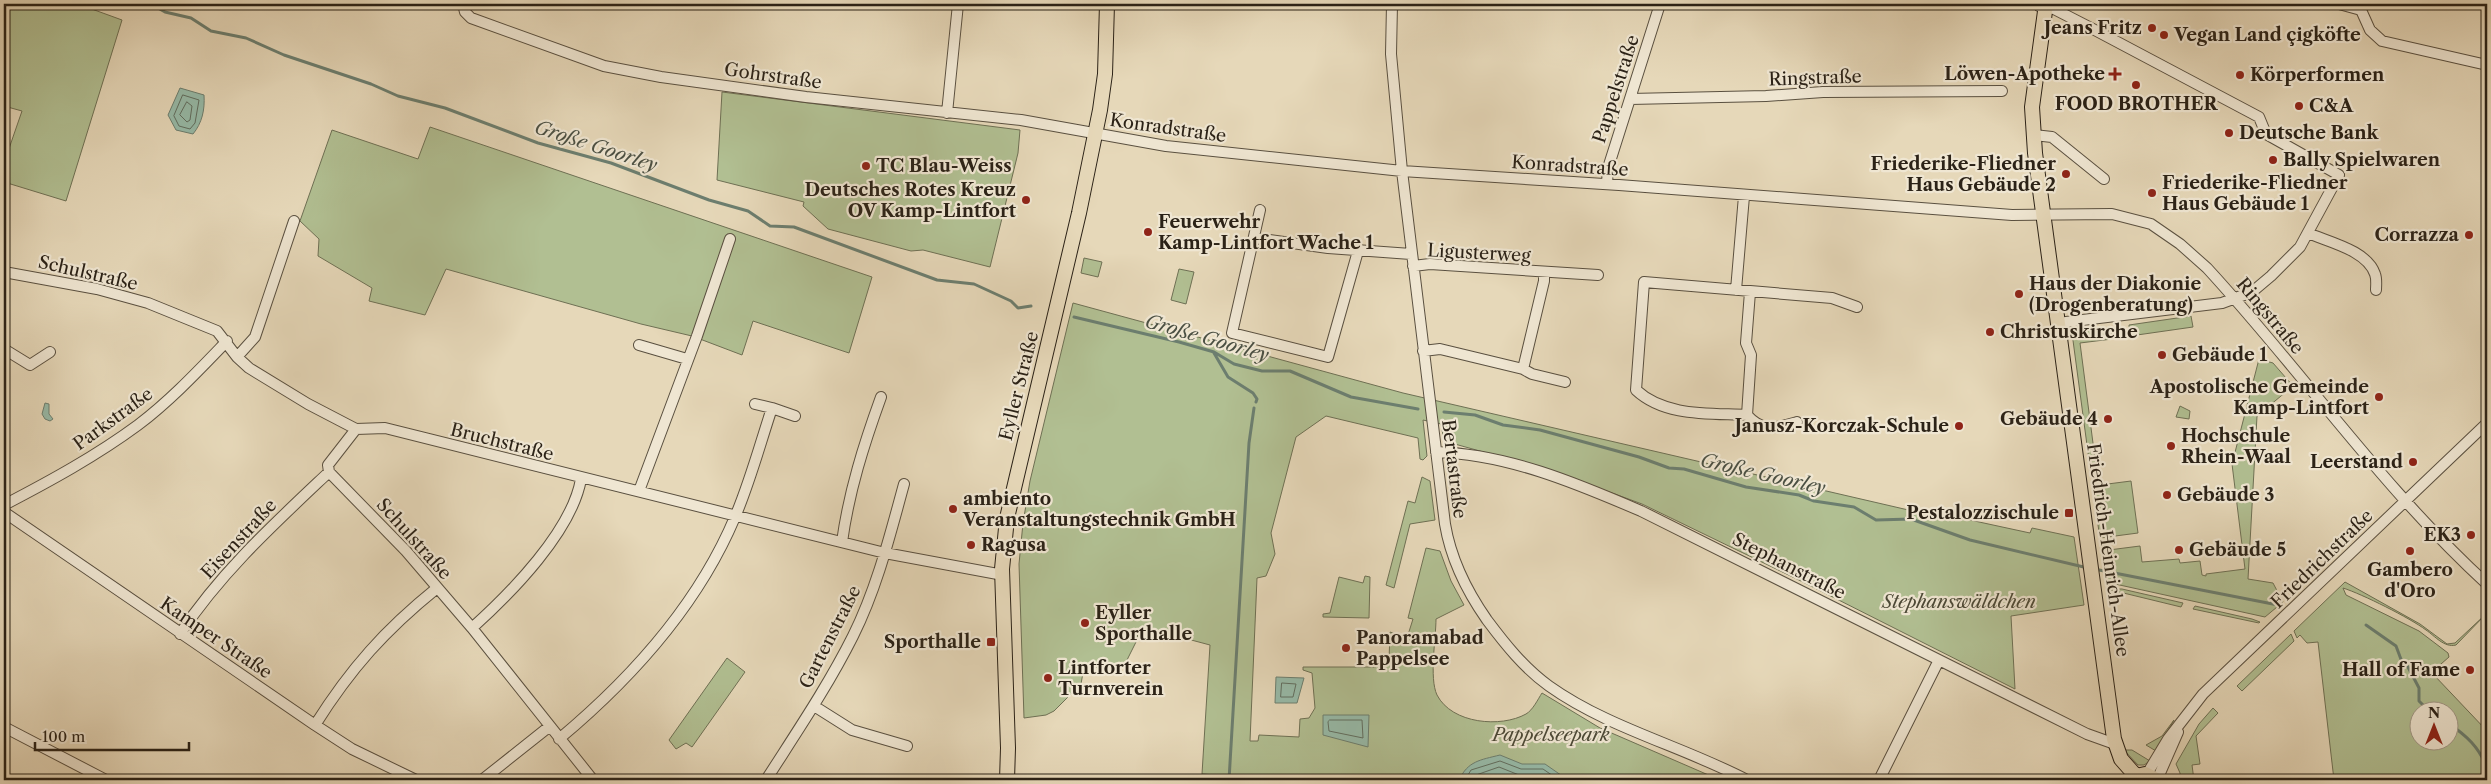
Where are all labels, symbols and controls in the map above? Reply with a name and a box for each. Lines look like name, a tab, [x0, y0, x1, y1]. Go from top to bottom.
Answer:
place label: Jeans Fritz	[2041, 17, 2142, 39]
marker: Jeans Fritz	[2146, 22, 2158, 34]
place label: Vegan Land çigköfte	[2173, 24, 2361, 46]
marker: Vegan Land çigköfte	[2158, 29, 2170, 41]
street label: Pappelstraße	[1588, 32, 1644, 146]
street label: Gohrstraße	[723, 58, 823, 94]
place label: Löwen-Apotheke	[1944, 63, 2105, 85]
place label: Körperformen	[2250, 64, 2385, 86]
street label: Ringstraße	[1768, 65, 1862, 91]
marker: Löwen-Apotheke	[2109, 68, 2121, 80]
marker: Körperformen	[2234, 69, 2246, 81]
marker: FOOD BROTHER	[2130, 79, 2142, 91]
place label: FOOD BROTHER	[2055, 93, 2218, 115]
place label: C&A	[2309, 95, 2354, 117]
marker: C&A	[2293, 100, 2305, 112]
street label: Konradstraße	[1108, 109, 1228, 147]
water label: Große Goorley	[532, 115, 661, 177]
place label: Deutsche Bank	[2239, 122, 2380, 144]
marker: Deutsche Bank	[2223, 127, 2235, 139]
place label: Bally Spielwaren	[2283, 149, 2441, 171]
street label: Konradstraße	[1511, 151, 1629, 181]
place label: Friederike-Fliedner Haus Gebäude 2	[1871, 153, 2056, 196]
marker: Bally Spielwaren	[2267, 154, 2279, 166]
place label: TC Blau-Weiss	[876, 155, 1012, 177]
marker: TC Blau-Weiss	[860, 160, 872, 172]
marker: Friederike-Fliedner Haus Gebäude 2	[2060, 168, 2072, 180]
place label: Friederike-Fliedner Haus Gebäude 1	[2162, 172, 2348, 215]
place label: Deutsches Rotes Kreuz OV Kamp-Lintfort	[804, 179, 1017, 222]
marker: Friederike-Fliedner Haus Gebäude 1	[2146, 187, 2158, 199]
marker: Deutsches Rotes Kreuz OV Kamp-Lintfort	[1020, 194, 1032, 206]
place label: Feuerwehr Kamp-Lintfort Wache 1	[1158, 211, 1374, 254]
place label: Corrazza	[2374, 224, 2460, 246]
marker: Feuerwehr Kamp-Lintfort Wache 1	[1142, 226, 1154, 238]
marker: Corrazza	[2463, 229, 2475, 241]
street label: Ligusterweg	[1427, 239, 1532, 267]
street label: Schulstraße	[36, 251, 140, 295]
place label: Haus der Diakonie (Drogenberatung)	[2029, 273, 2201, 316]
street label: Ringstraße	[2232, 273, 2308, 359]
marker: Haus der Diakonie (Drogenberatung)	[2013, 288, 2025, 300]
water label: Große Goorley	[1142, 309, 1272, 367]
place label: Christuskirche	[2000, 321, 2138, 343]
marker: Christuskirche	[1984, 326, 1996, 338]
street label: Eyller Straße	[995, 329, 1043, 443]
place label: Gebäude 1	[2172, 344, 2267, 366]
marker: Gebäude 1	[2156, 349, 2168, 361]
place label: Apostolische Gemeinde Kamp-Lintfort	[2149, 376, 2370, 419]
street label: Parkstraße	[69, 383, 157, 455]
marker: Apostolische Gemeinde Kamp-Lintfort	[2373, 391, 2385, 403]
place label: Gebäude 4	[2000, 408, 2098, 430]
marker: Gebäude 4	[2102, 413, 2114, 425]
place label: Janusz-Korczak-Schule	[1732, 415, 1949, 437]
street label: Bertastraße	[1437, 418, 1471, 520]
street label: Bruchstraße	[448, 419, 556, 465]
marker: Janusz-Korczak-Schule	[1953, 420, 1965, 432]
place label: Hochschule Rhein-Waal	[2181, 425, 2291, 468]
marker: Hochschule Rhein-Waal	[2165, 440, 2177, 452]
street label: Friedrich-Heinrich-Allee	[2082, 442, 2134, 658]
water label: Große Goorley	[1698, 448, 1828, 500]
place label: Leerstand	[2310, 451, 2403, 473]
marker: Leerstand	[2407, 456, 2419, 468]
place label: Gebäude 3	[2177, 484, 2275, 506]
place label: ambiento Veranstaltungstechnik GmbH	[962, 488, 1236, 531]
marker: Gebäude 3	[2161, 489, 2173, 501]
street label: Schulstraße	[372, 494, 456, 584]
street label: Eisenstraße	[197, 495, 281, 583]
place label: Pestalozzischule	[1906, 502, 2059, 524]
marker: ambiento Veranstaltungstechnik GmbH	[947, 503, 959, 515]
street label: Friedrichstraße	[2266, 505, 2378, 613]
marker: Pestalozzischule	[2063, 507, 2075, 519]
place label: EK3	[2423, 524, 2461, 546]
street label: Stephanstraße	[1729, 528, 1849, 604]
marker: EK3	[2465, 529, 2477, 541]
place label: Ragusa	[981, 534, 1047, 556]
marker: Ragusa	[965, 539, 977, 551]
place label: Gebäude 5	[2189, 539, 2286, 561]
marker: Gebäude 5	[2173, 544, 2185, 556]
marker: Gambero d'Oro	[2404, 545, 2416, 557]
place label: Gambero d'Oro	[2367, 559, 2453, 602]
street label: Gartenstraße	[795, 582, 865, 692]
park label: Stephanswäldchen	[1881, 591, 2036, 613]
street label: Kamper Straße	[156, 592, 276, 684]
place label: Eyller Sporthalle	[1095, 602, 1192, 645]
marker: Eyller Sporthalle	[1079, 617, 1091, 629]
place label: Panoramabad Pappelsee	[1356, 627, 1484, 670]
place label: Sporthalle	[884, 631, 981, 653]
marker: Sporthalle	[985, 636, 997, 648]
marker: Panoramabad Pappelsee	[1340, 642, 1352, 654]
place label: Lintforter Turnverein	[1058, 657, 1164, 700]
place label: Hall of Fame	[2342, 659, 2460, 681]
marker: Hall of Fame	[2464, 664, 2476, 676]
marker: Lintforter Turnverein	[1042, 672, 1054, 684]
north arrow	[2408, 702, 2458, 752]
text: N	[2428, 704, 2440, 722]
scale bar	[35, 719, 189, 751]
park label: Pappelseepark	[1491, 724, 1610, 746]
text: 100 m	[42, 727, 85, 746]

